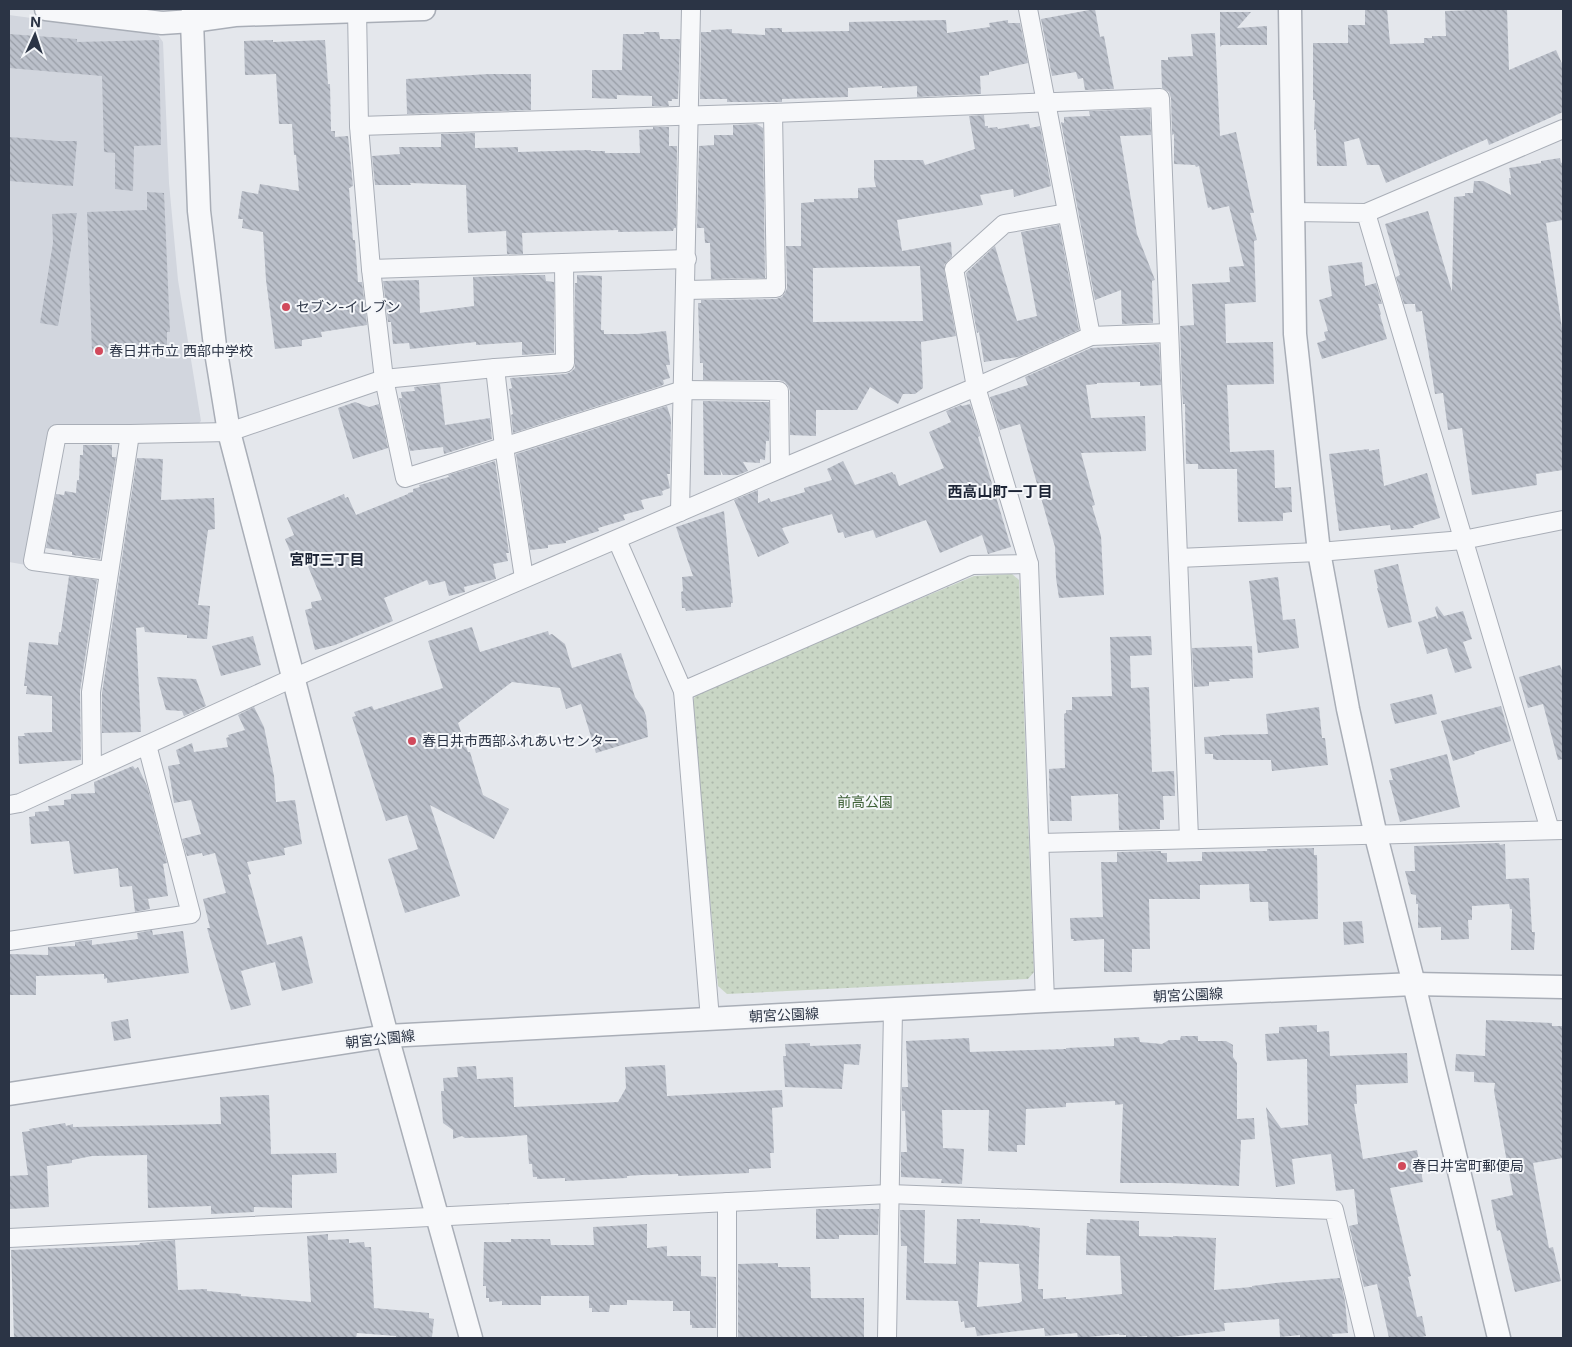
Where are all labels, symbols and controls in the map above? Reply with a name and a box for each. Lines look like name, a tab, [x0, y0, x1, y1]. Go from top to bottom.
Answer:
north arrow	[10, 10, 60, 60]
text: N	[30, 13, 41, 30]
place label: セブン-イレブン	[296, 298, 400, 315]
marker: セブン-イレブン	[280, 301, 292, 313]
place label: 春日井市立 西部中学校	[109, 342, 253, 359]
marker: 春日井市立 西部中学校	[93, 345, 105, 357]
district label: 西高山町一丁目	[947, 482, 1053, 501]
district label: 宮町三丁目	[289, 550, 365, 569]
place label: 春日井市西部ふれあいセンター	[422, 732, 618, 749]
marker: 春日井市西部ふれあいセンター	[406, 735, 418, 747]
park label: 前高公園	[837, 793, 893, 810]
street label: 朝宮公園線	[1153, 984, 1223, 1005]
street label: 朝宮公園線	[749, 1004, 819, 1025]
street label: 朝宮公園線	[344, 1026, 416, 1051]
place label: 春日井宮町郵便局	[1412, 1157, 1524, 1174]
marker: 春日井宮町郵便局	[1396, 1160, 1408, 1172]

